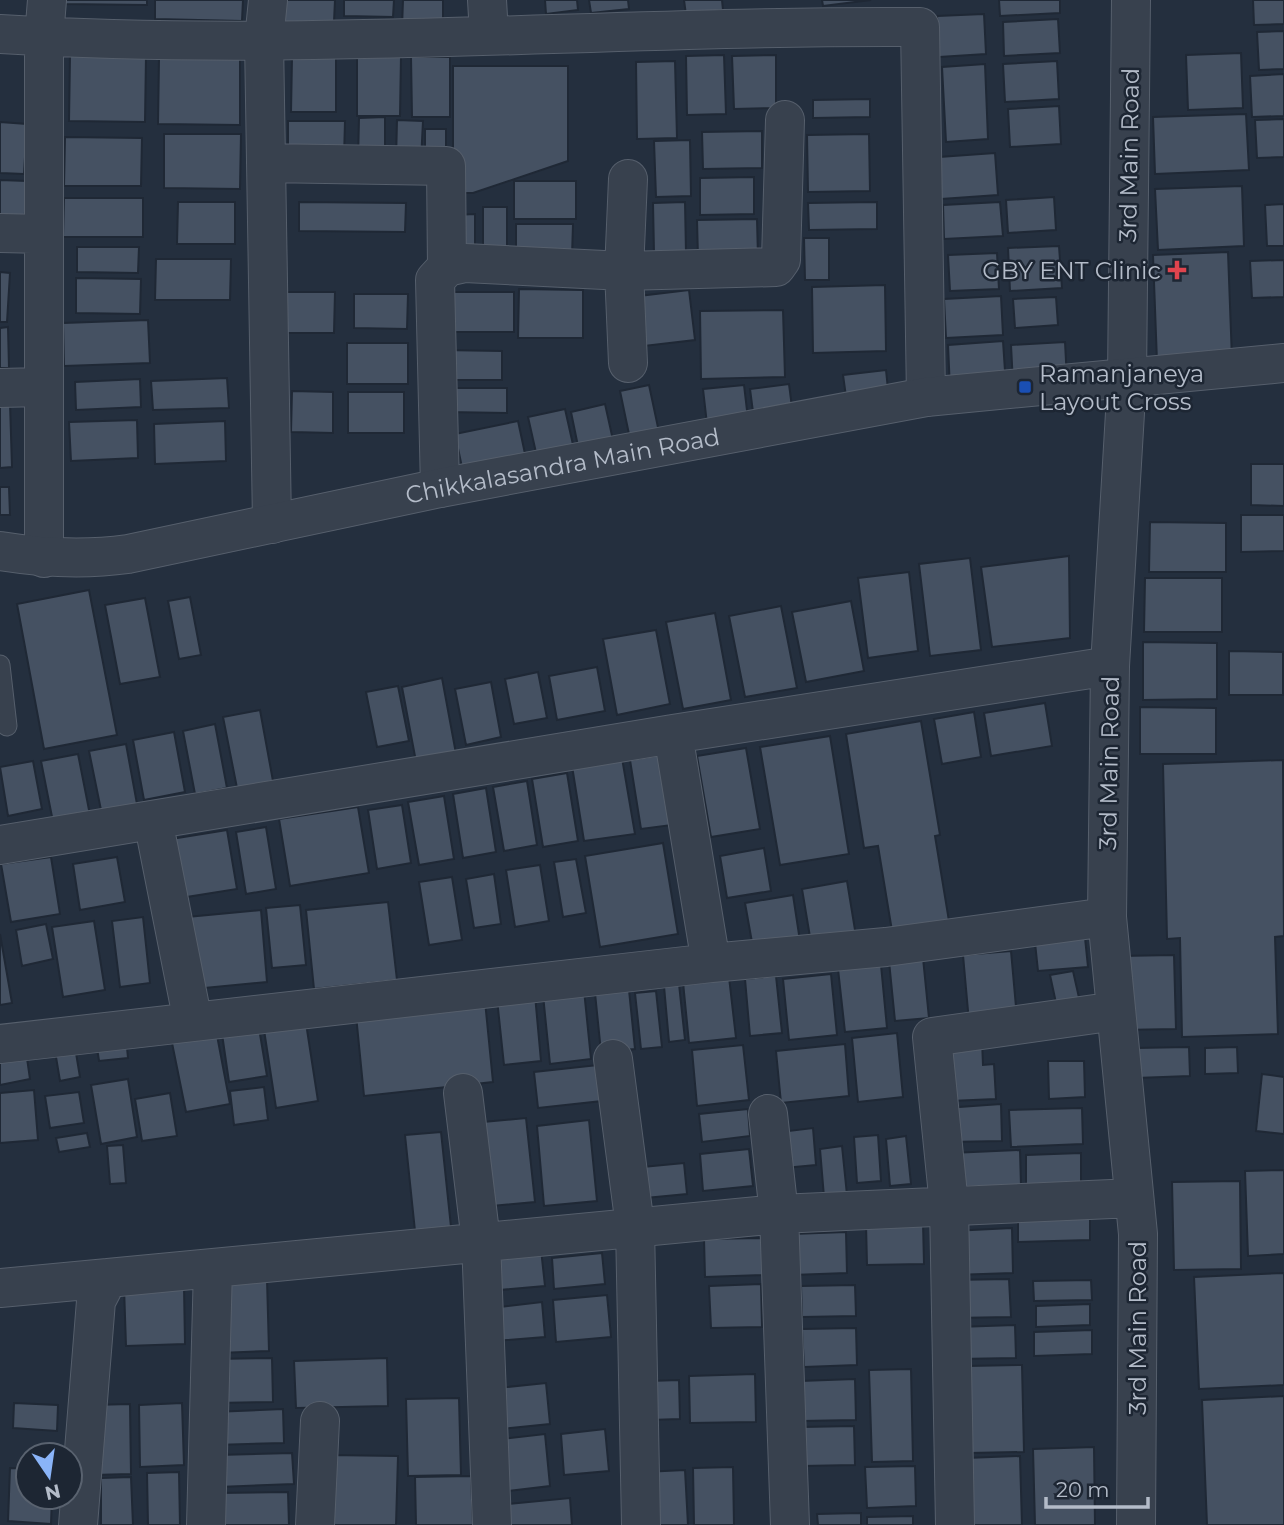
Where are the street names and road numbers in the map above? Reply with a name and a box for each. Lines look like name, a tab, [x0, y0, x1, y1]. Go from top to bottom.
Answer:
street label: 3rd Main Road	[1113, 68, 1145, 242]
street label: Chikkalasandra Main Road	[403, 421, 722, 509]
street label: 3rd Main Road	[1093, 676, 1125, 850]
street label: 3rd Main Road	[1123, 1241, 1152, 1415]

